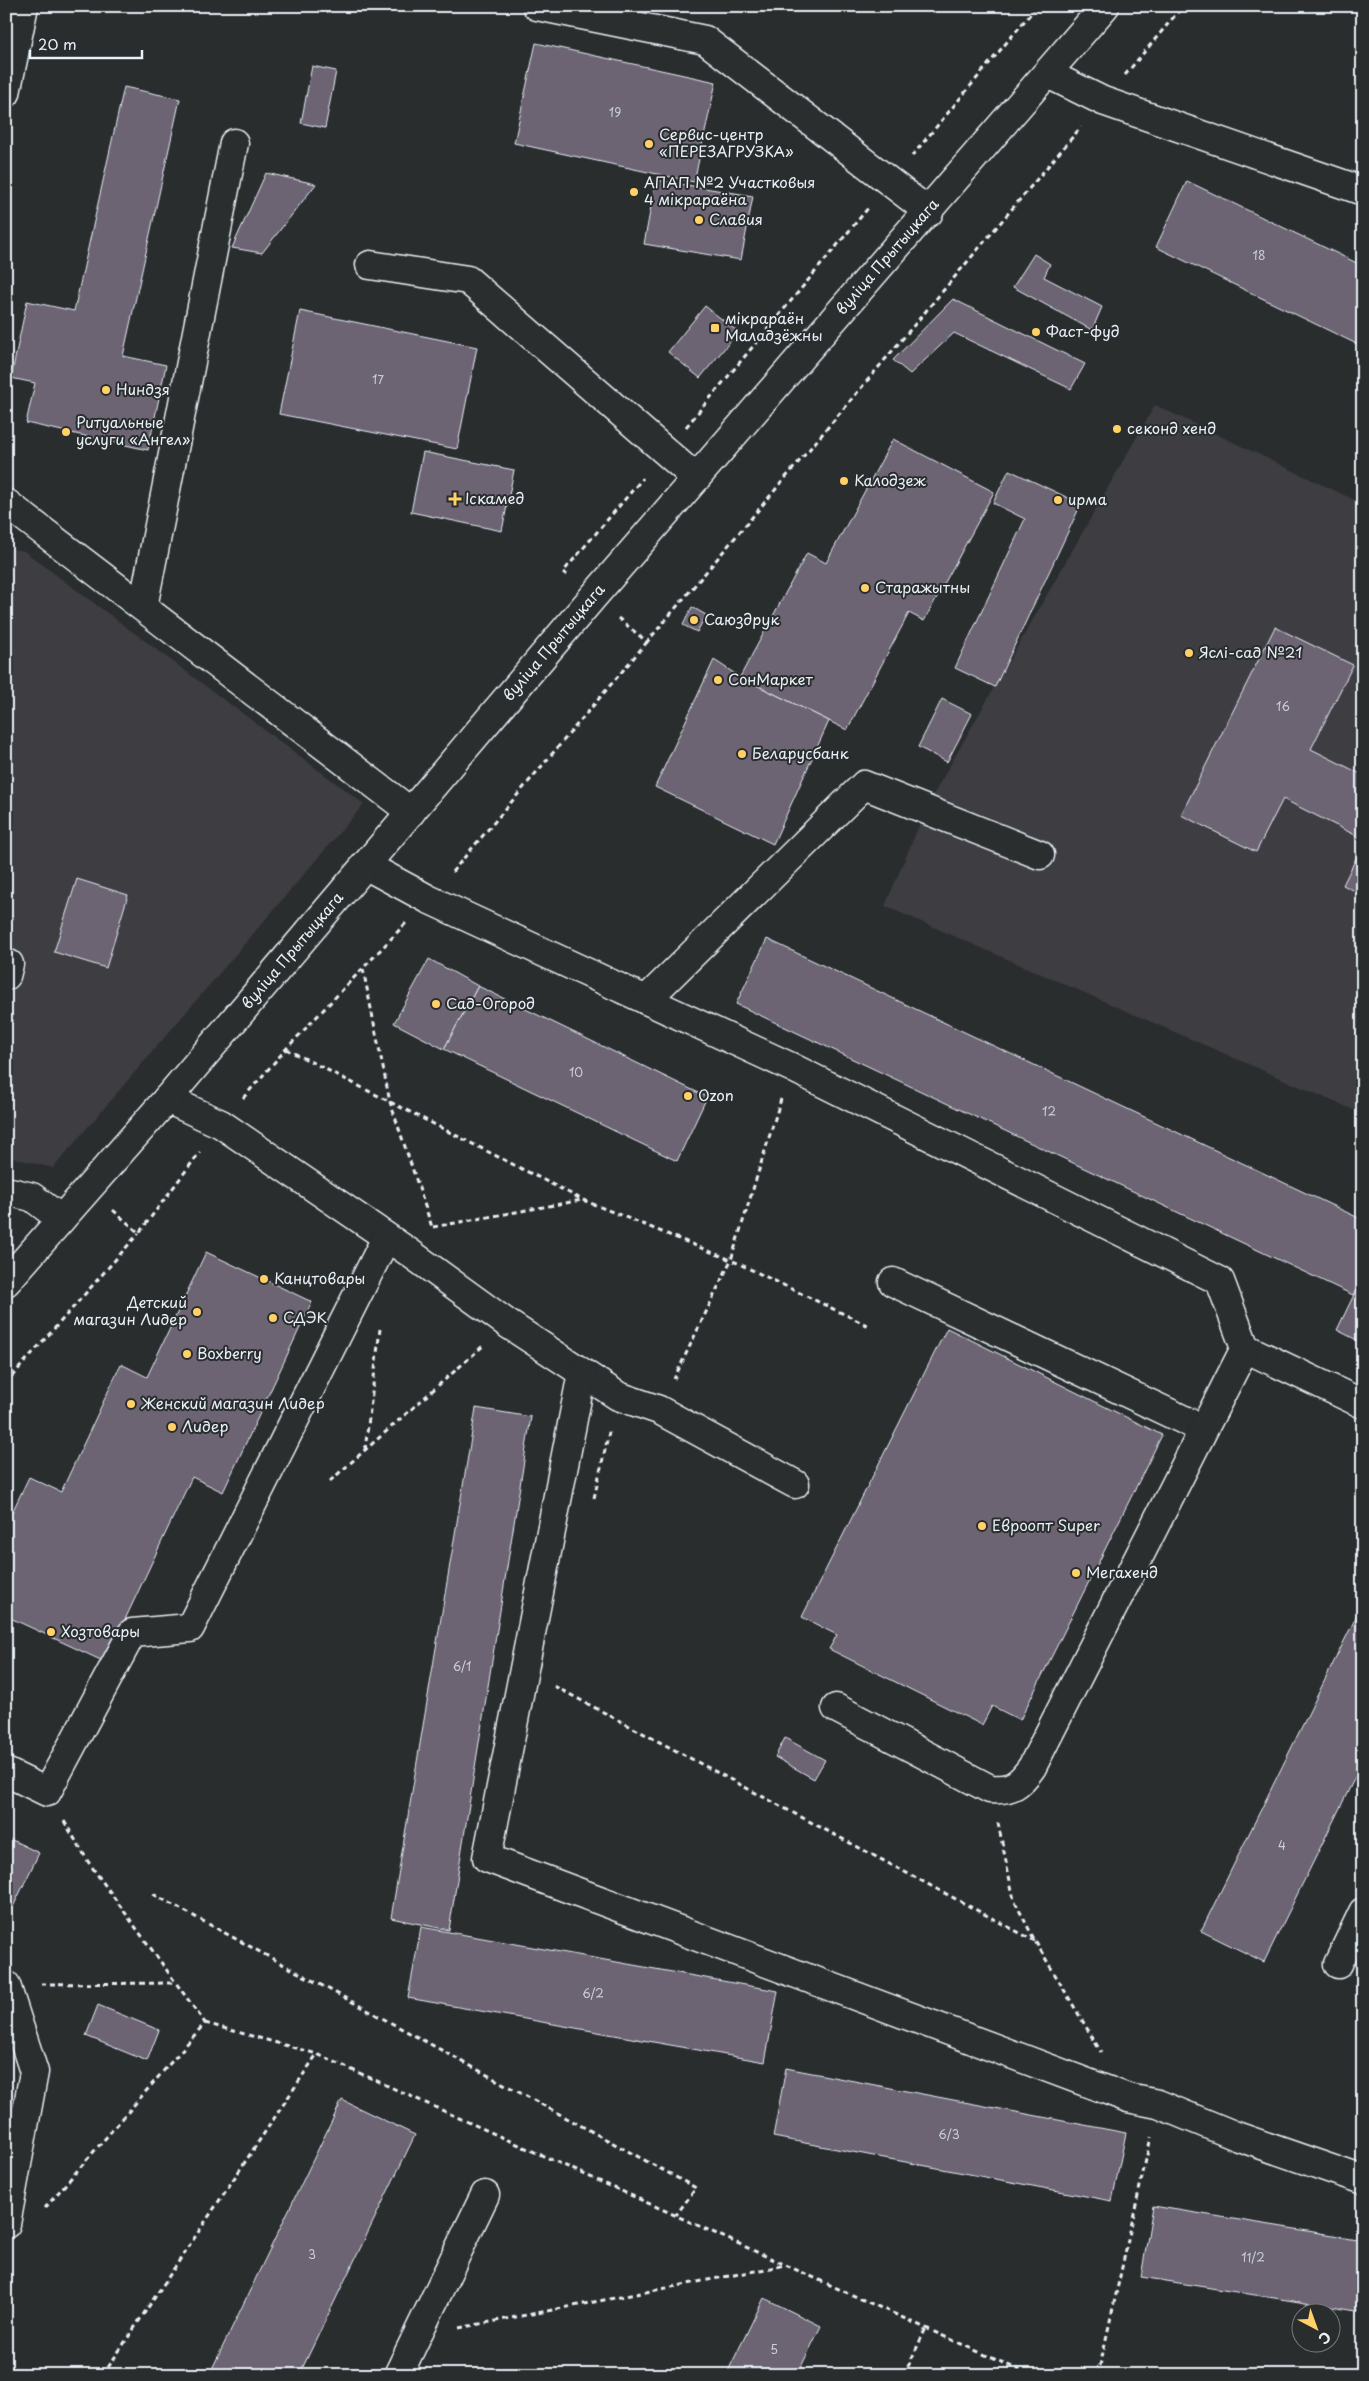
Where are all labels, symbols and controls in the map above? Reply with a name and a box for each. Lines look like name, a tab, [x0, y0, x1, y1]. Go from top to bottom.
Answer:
scale bar	[30, 28, 142, 60]
text: 20 m	[38, 32, 77, 55]
house number: 19	[609, 103, 621, 121]
place label: Сервис-центр «ПЕРЕЗАГРУЗКА»	[659, 122, 794, 162]
marker: Сервис-центр «ПЕРЕЗАГРУЗКА»	[643, 138, 655, 150]
place label: АПАП №2 Участковыя 4 мікрараёна	[644, 170, 815, 210]
marker: АПАП №2 Участковыя 4 мікрараёна	[628, 186, 640, 198]
street label: вуліца Прытыцкага	[829, 192, 944, 319]
place label: Славия	[709, 207, 763, 230]
marker: Славия	[693, 214, 705, 226]
house number: 18	[1253, 246, 1265, 264]
place label: мікрараён Маладзёжны	[725, 306, 822, 346]
place label: Фаст-фуд	[1046, 319, 1120, 342]
marker: мікрараён Маладзёжны	[709, 322, 721, 334]
marker: Фаст-фуд	[1030, 326, 1042, 338]
house number: 17	[372, 370, 384, 388]
place label: Ниндзя	[116, 377, 170, 400]
marker: Ниндзя	[100, 384, 112, 396]
place label: Ритуальные услуги «Ангел»	[76, 410, 191, 450]
place label: секонд хенд	[1127, 416, 1216, 439]
marker: секонд хенд	[1111, 423, 1123, 435]
marker: Ритуальные услуги «Ангел»	[60, 426, 72, 438]
place label: Калодзеж	[854, 468, 927, 491]
marker: Калодзеж	[838, 475, 850, 487]
place label: Іскамед	[465, 486, 524, 509]
place label: ирма	[1068, 487, 1108, 510]
marker: Іскамед	[449, 493, 461, 505]
marker: ирма	[1052, 494, 1064, 506]
place label: Старажытны	[875, 575, 970, 598]
street label: вуліца Прытыцкага	[496, 578, 610, 706]
marker: Старажытны	[859, 582, 871, 594]
place label: Саюздрук	[704, 607, 779, 630]
marker: Саюздрук	[688, 614, 700, 626]
place label: Яслі-сад №21	[1199, 640, 1302, 663]
marker: Яслі-сад №21	[1183, 647, 1195, 659]
place label: СонМаркет	[728, 667, 814, 690]
marker: СонМаркет	[712, 674, 724, 686]
house number: 16	[1276, 697, 1290, 715]
place label: Беларусбанк	[752, 741, 849, 764]
marker: Беларусбанк	[736, 748, 748, 760]
street label: вуліца Прытыцкага	[235, 886, 348, 1014]
place label: Сад-Огород	[446, 991, 535, 1014]
marker: Сад-Огород	[430, 998, 442, 1010]
house number: 10	[569, 1063, 583, 1081]
place label: Ozon	[698, 1083, 734, 1106]
marker: Ozon	[682, 1090, 694, 1102]
house number: 12	[1042, 1102, 1056, 1120]
place label: Канцтовары	[274, 1266, 365, 1289]
marker: Канцтовары	[258, 1273, 270, 1285]
place label: Детский магазин Лидер	[74, 1290, 187, 1330]
place label: СДЭК	[283, 1305, 327, 1328]
marker: Детский магазин Лидер	[191, 1306, 203, 1318]
marker: СДЭК	[267, 1312, 279, 1324]
place label: Boxberry	[197, 1341, 262, 1364]
marker: Boxberry	[181, 1348, 193, 1360]
place label: Женский магазин Лидер	[141, 1391, 325, 1414]
marker: Женский магазин Лидер	[125, 1398, 137, 1410]
place label: Лидер	[182, 1414, 229, 1437]
marker: Лидер	[166, 1421, 178, 1433]
place label: Евроопт Super	[992, 1513, 1100, 1536]
marker: Евроопт Super	[976, 1520, 988, 1532]
place label: Мегахенд	[1086, 1560, 1158, 1583]
marker: Мегахенд	[1070, 1567, 1082, 1579]
place label: Хозтовары	[61, 1619, 140, 1642]
marker: Хозтовары	[45, 1626, 57, 1638]
house number: 6/1	[453, 1657, 471, 1675]
house number: 4	[1278, 1836, 1286, 1854]
house number: 6/2	[582, 1984, 604, 2002]
house number: 6/3	[938, 2125, 960, 2143]
house number: 3	[308, 2245, 316, 2263]
house number: 11/2	[1241, 2248, 1265, 2266]
north arrow	[1292, 2304, 1342, 2354]
text: С	[1314, 2327, 1336, 2350]
house number: 5	[770, 2340, 778, 2358]

